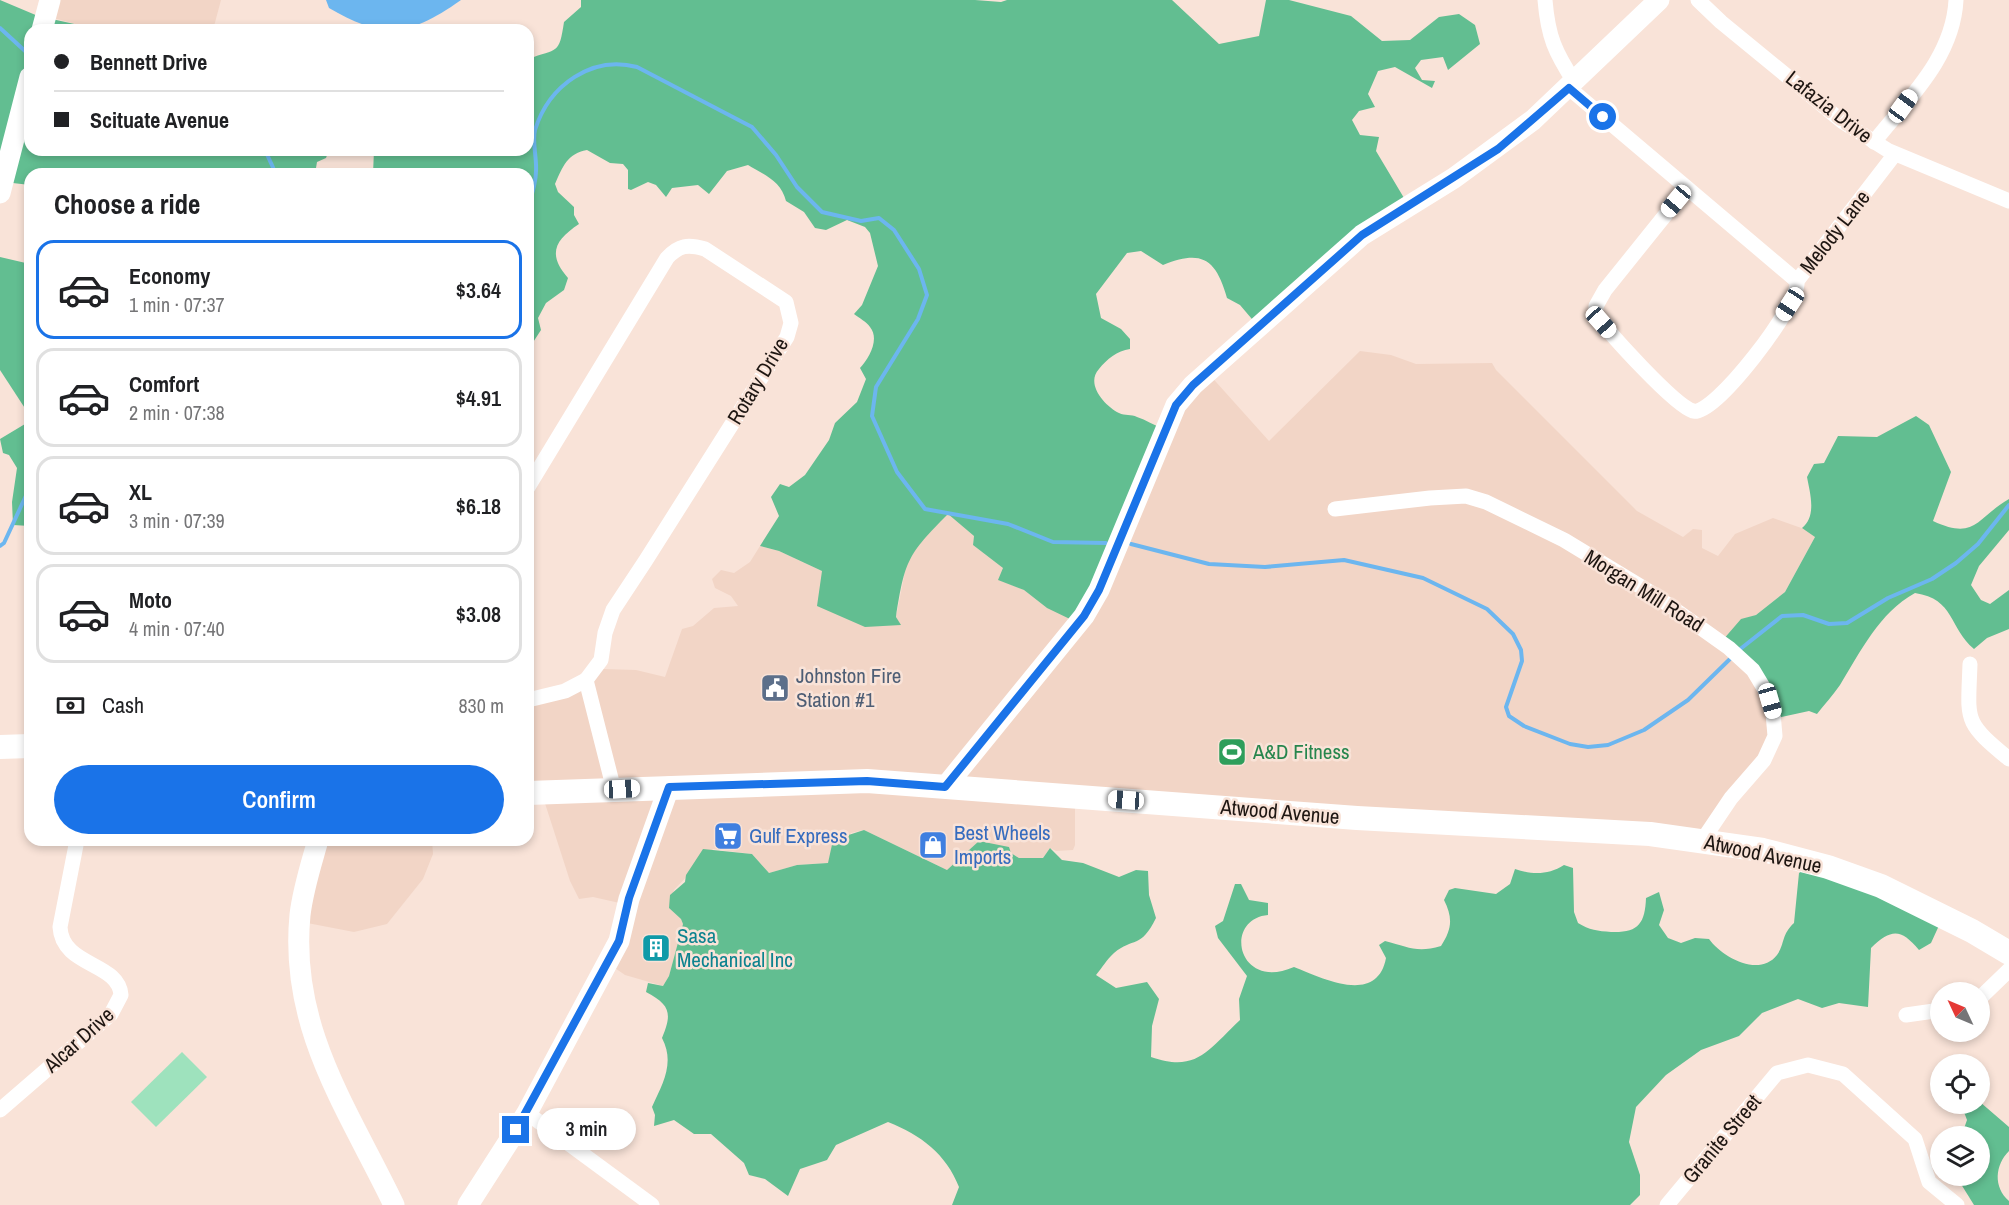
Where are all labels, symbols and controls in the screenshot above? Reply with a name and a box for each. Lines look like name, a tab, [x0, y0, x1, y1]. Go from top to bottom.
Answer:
text: Bennett Drive	[90, 47, 207, 77]
street label: Lafazia Drive	[1780, 64, 1879, 150]
car	[1885, 86, 1921, 126]
route start	[1589, 103, 1616, 130]
text: Scituate Avenue	[90, 105, 229, 135]
car	[1658, 181, 1694, 221]
street label: Melody Lane	[1793, 184, 1876, 279]
text: Choose a ride	[54, 186, 200, 222]
text: Economy	[129, 261, 210, 291]
icon: car	[57, 263, 111, 317]
text: $3.64	[456, 275, 501, 305]
car	[1773, 284, 1807, 324]
text: 1 min · 07:37	[129, 291, 225, 318]
car	[1582, 303, 1620, 341]
street label: Rotary Drive	[720, 332, 795, 430]
text: Comfort	[129, 369, 199, 399]
icon: car	[57, 371, 111, 425]
text: $4.91	[456, 383, 501, 413]
text: 2 min · 07:38	[129, 399, 225, 426]
text: XL	[129, 477, 152, 507]
icon: car	[57, 479, 111, 533]
text: $6.18	[456, 491, 501, 521]
text: 3 min · 07:39	[129, 507, 225, 534]
street label: Morgan Mill Road	[1579, 542, 1710, 639]
text: Moto	[129, 585, 172, 615]
icon: car	[57, 587, 111, 641]
text: $3.08	[456, 599, 501, 629]
text: 4 min · 07:40	[129, 615, 225, 642]
place label: Johnston Fire Station #1	[796, 661, 901, 714]
public building icon: Johnston Fire Station #1	[759, 672, 791, 704]
car	[1756, 681, 1784, 721]
icon: cash	[54, 689, 87, 722]
text: Cash	[102, 690, 144, 720]
text: 830 m	[458, 692, 504, 719]
sports icon: A&D Fitness	[1216, 736, 1248, 768]
place label: A&D Fitness	[1252, 737, 1350, 766]
button: Confirm	[54, 765, 504, 834]
car	[604, 779, 640, 799]
car	[1107, 790, 1145, 810]
street label: Atwood Avenue	[1218, 792, 1341, 831]
place label: Best Wheels Imports	[954, 818, 1051, 871]
supermarket icon: Gulf Express	[712, 820, 744, 852]
place label: Gulf Express	[749, 821, 848, 850]
street label: Atwood Avenue	[1701, 827, 1825, 880]
shop icon: Best Wheels Imports	[917, 829, 949, 861]
place label: Sasa Mechanical Inc	[677, 921, 793, 974]
building icon: Sasa Mechanical Inc	[640, 932, 672, 964]
north arrow	[1930, 982, 1990, 1042]
map controls	[1930, 982, 1990, 1186]
street label: Alcar Drive	[37, 1000, 120, 1080]
button: locate	[1930, 1054, 1990, 1114]
street label: Granite Street	[1676, 1088, 1768, 1189]
callout: 3 min	[537, 1109, 636, 1151]
text: 3 min	[565, 1115, 608, 1142]
route end	[502, 1116, 529, 1143]
button: layers	[1930, 1126, 1990, 1186]

